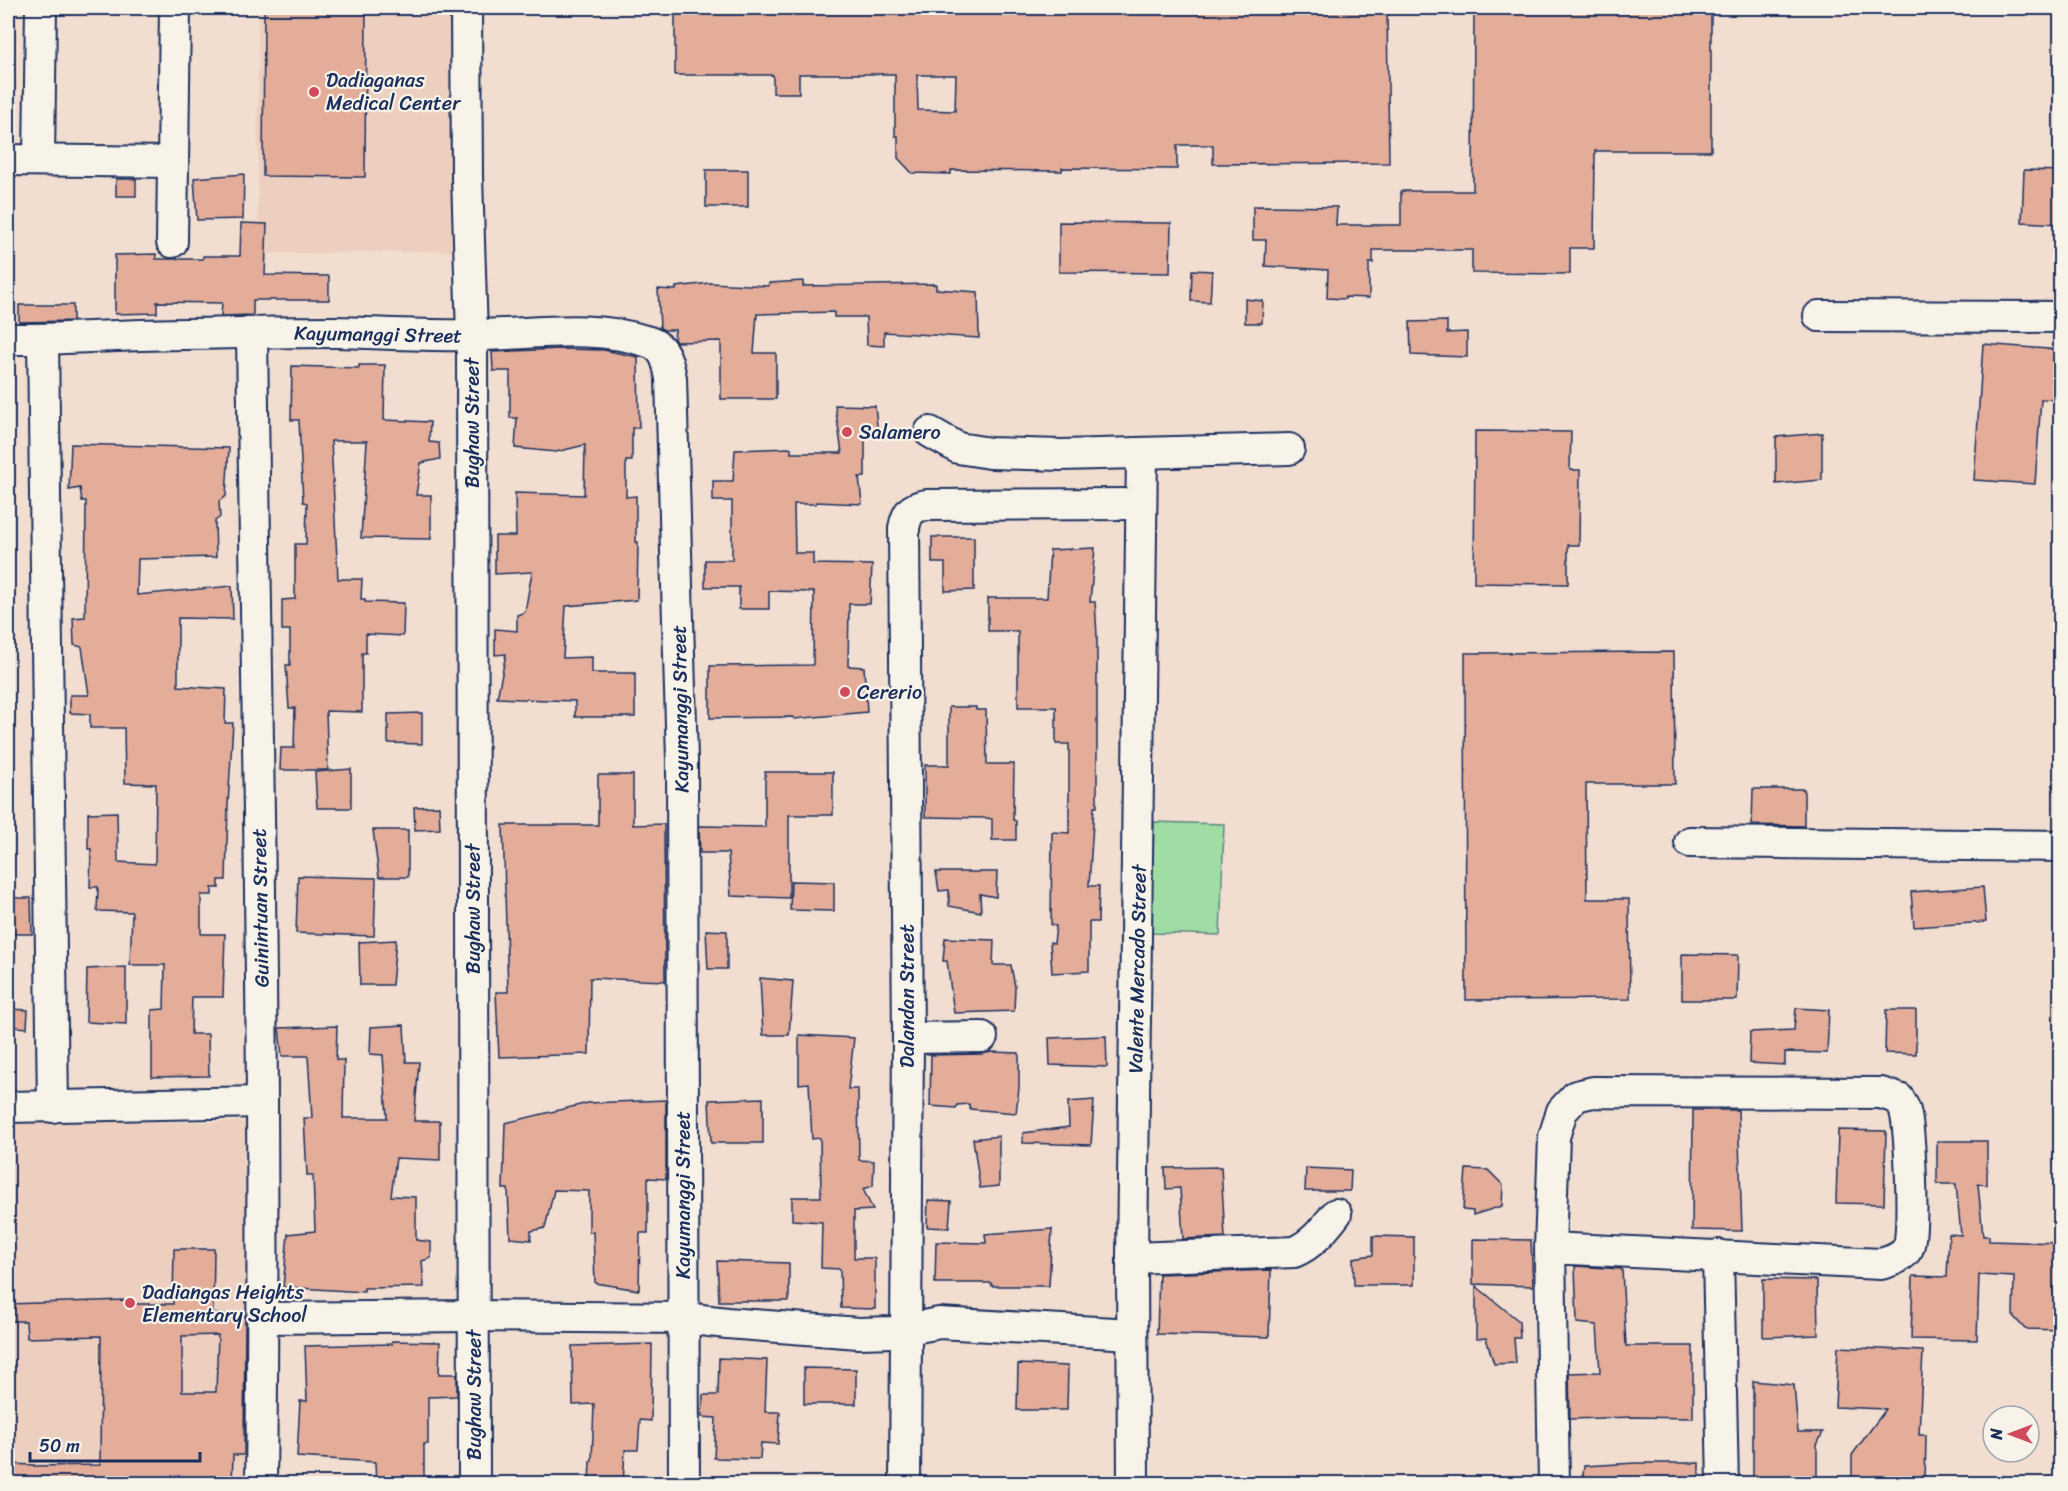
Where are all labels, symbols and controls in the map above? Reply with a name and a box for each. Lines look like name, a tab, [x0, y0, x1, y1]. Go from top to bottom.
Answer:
place label: Dadiaganas Medical Center	[326, 63, 461, 121]
marker: Dadiaganas Medical Center	[307, 85, 321, 99]
street label: Kayumanggi Street	[294, 316, 463, 353]
street label: Bughaw Street	[455, 357, 490, 488]
place label: Salamero	[859, 415, 941, 450]
marker: Salamero	[840, 425, 854, 439]
street label: Kayumanggi Street	[662, 624, 699, 793]
place label: Cererio	[857, 675, 922, 710]
marker: Cererio	[838, 685, 852, 699]
street label: Guinintuan Street	[242, 828, 279, 988]
street label: Bughaw Street	[456, 843, 491, 974]
street label: Valente Mercado Street	[1118, 863, 1157, 1074]
street label: Dalandan Street	[890, 924, 925, 1068]
street label: Kayumanggi Street	[666, 1111, 701, 1279]
place label: Dadiangas Heights Elementary School	[142, 1275, 307, 1333]
marker: Dadiangas Heights Elementary School	[123, 1296, 137, 1310]
street label: Bughaw Street	[457, 1329, 492, 1460]
north arrow	[1981, 1404, 2041, 1464]
scale bar	[30, 1425, 200, 1463]
text: N	[1982, 1428, 2011, 1441]
text: 50 m	[39, 1430, 80, 1462]

